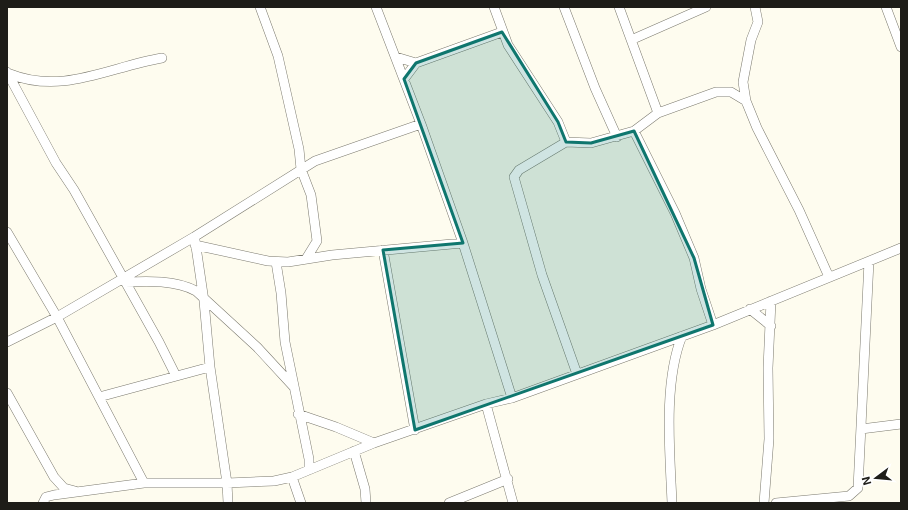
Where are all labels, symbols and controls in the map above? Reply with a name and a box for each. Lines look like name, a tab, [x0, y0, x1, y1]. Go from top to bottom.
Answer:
north arrow	[856, 458, 896, 498]
text: N	[859, 475, 874, 487]

